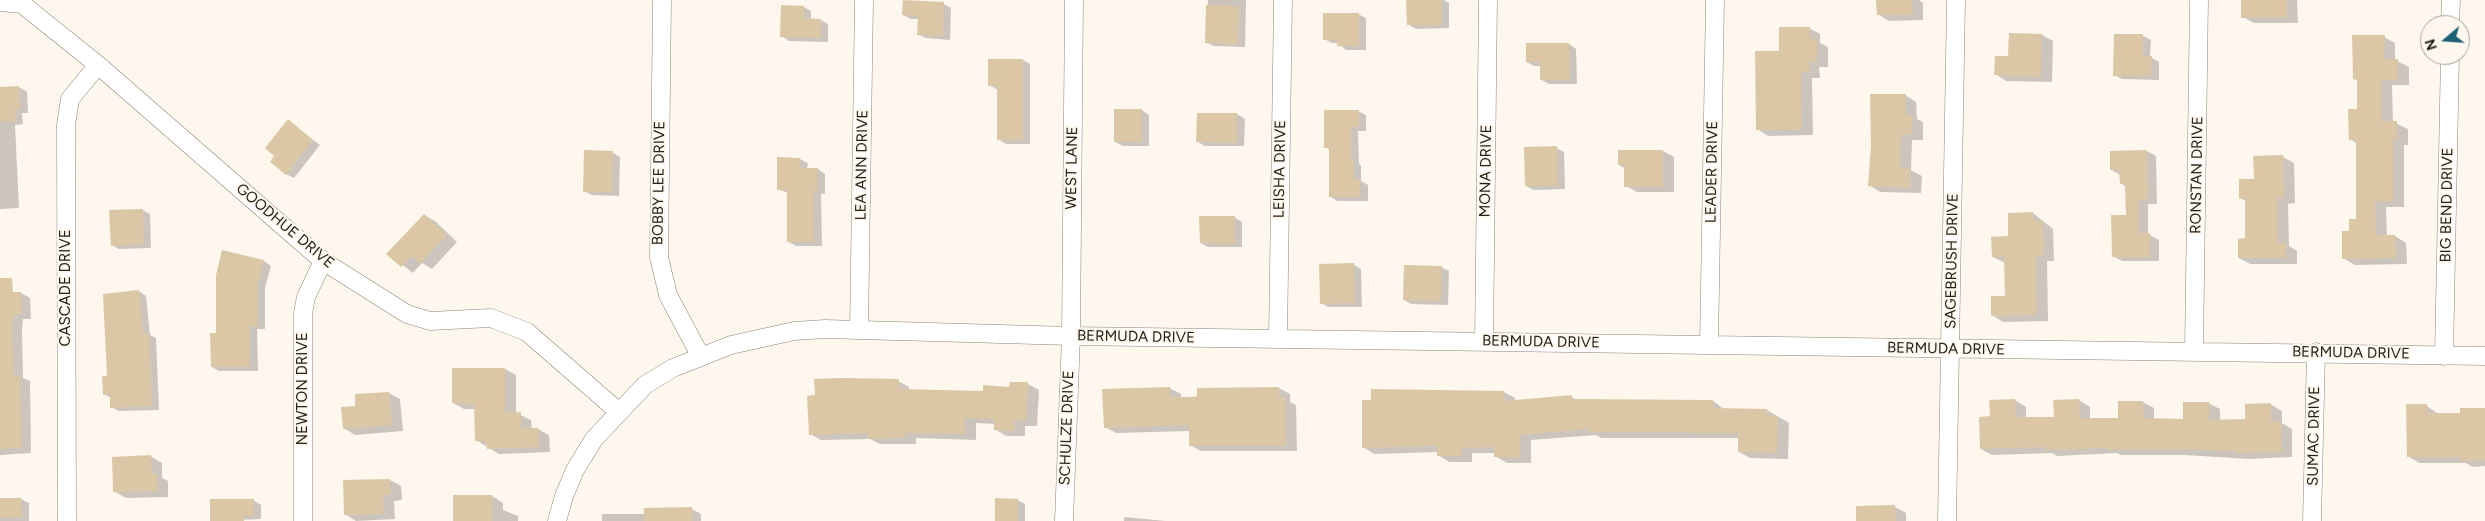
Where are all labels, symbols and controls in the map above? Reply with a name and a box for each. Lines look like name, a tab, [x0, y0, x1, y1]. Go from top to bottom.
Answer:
north arrow	[2420, 15, 2470, 65]
text: N	[2421, 37, 2441, 52]
street label: LEA ANN DRIVE	[852, 110, 872, 220]
street label: RONSTAN DRIVE	[2187, 116, 2207, 234]
street label: LEISHA DRIVE	[1270, 120, 1290, 218]
street label: BOBBY LEE DRIVE	[649, 121, 669, 245]
street label: LEADER DRIVE	[1702, 121, 1722, 223]
street label: MONA DRIVE	[1476, 124, 1496, 218]
street label: WEST LANE	[1062, 126, 1082, 210]
street label: BIG BEND DRIVE	[2437, 147, 2457, 263]
street label: GOODHUE DRIVE	[232, 180, 338, 272]
street label: SAGEBRUSH DRIVE	[1942, 193, 1962, 329]
street label: CASCADE DRIVE	[57, 229, 75, 347]
street label: BERMUDA DRIVE	[1077, 327, 1195, 347]
street label: NEWTON DRIVE	[294, 332, 312, 446]
street label: BERMUDA DRIVE	[1482, 332, 1600, 352]
street label: BERMUDA DRIVE	[1887, 339, 2005, 359]
street label: BERMUDA DRIVE	[2292, 343, 2410, 363]
street label: SCHULZE DRIVE	[1056, 370, 1078, 486]
street label: SUMAC DRIVE	[2304, 386, 2324, 486]

